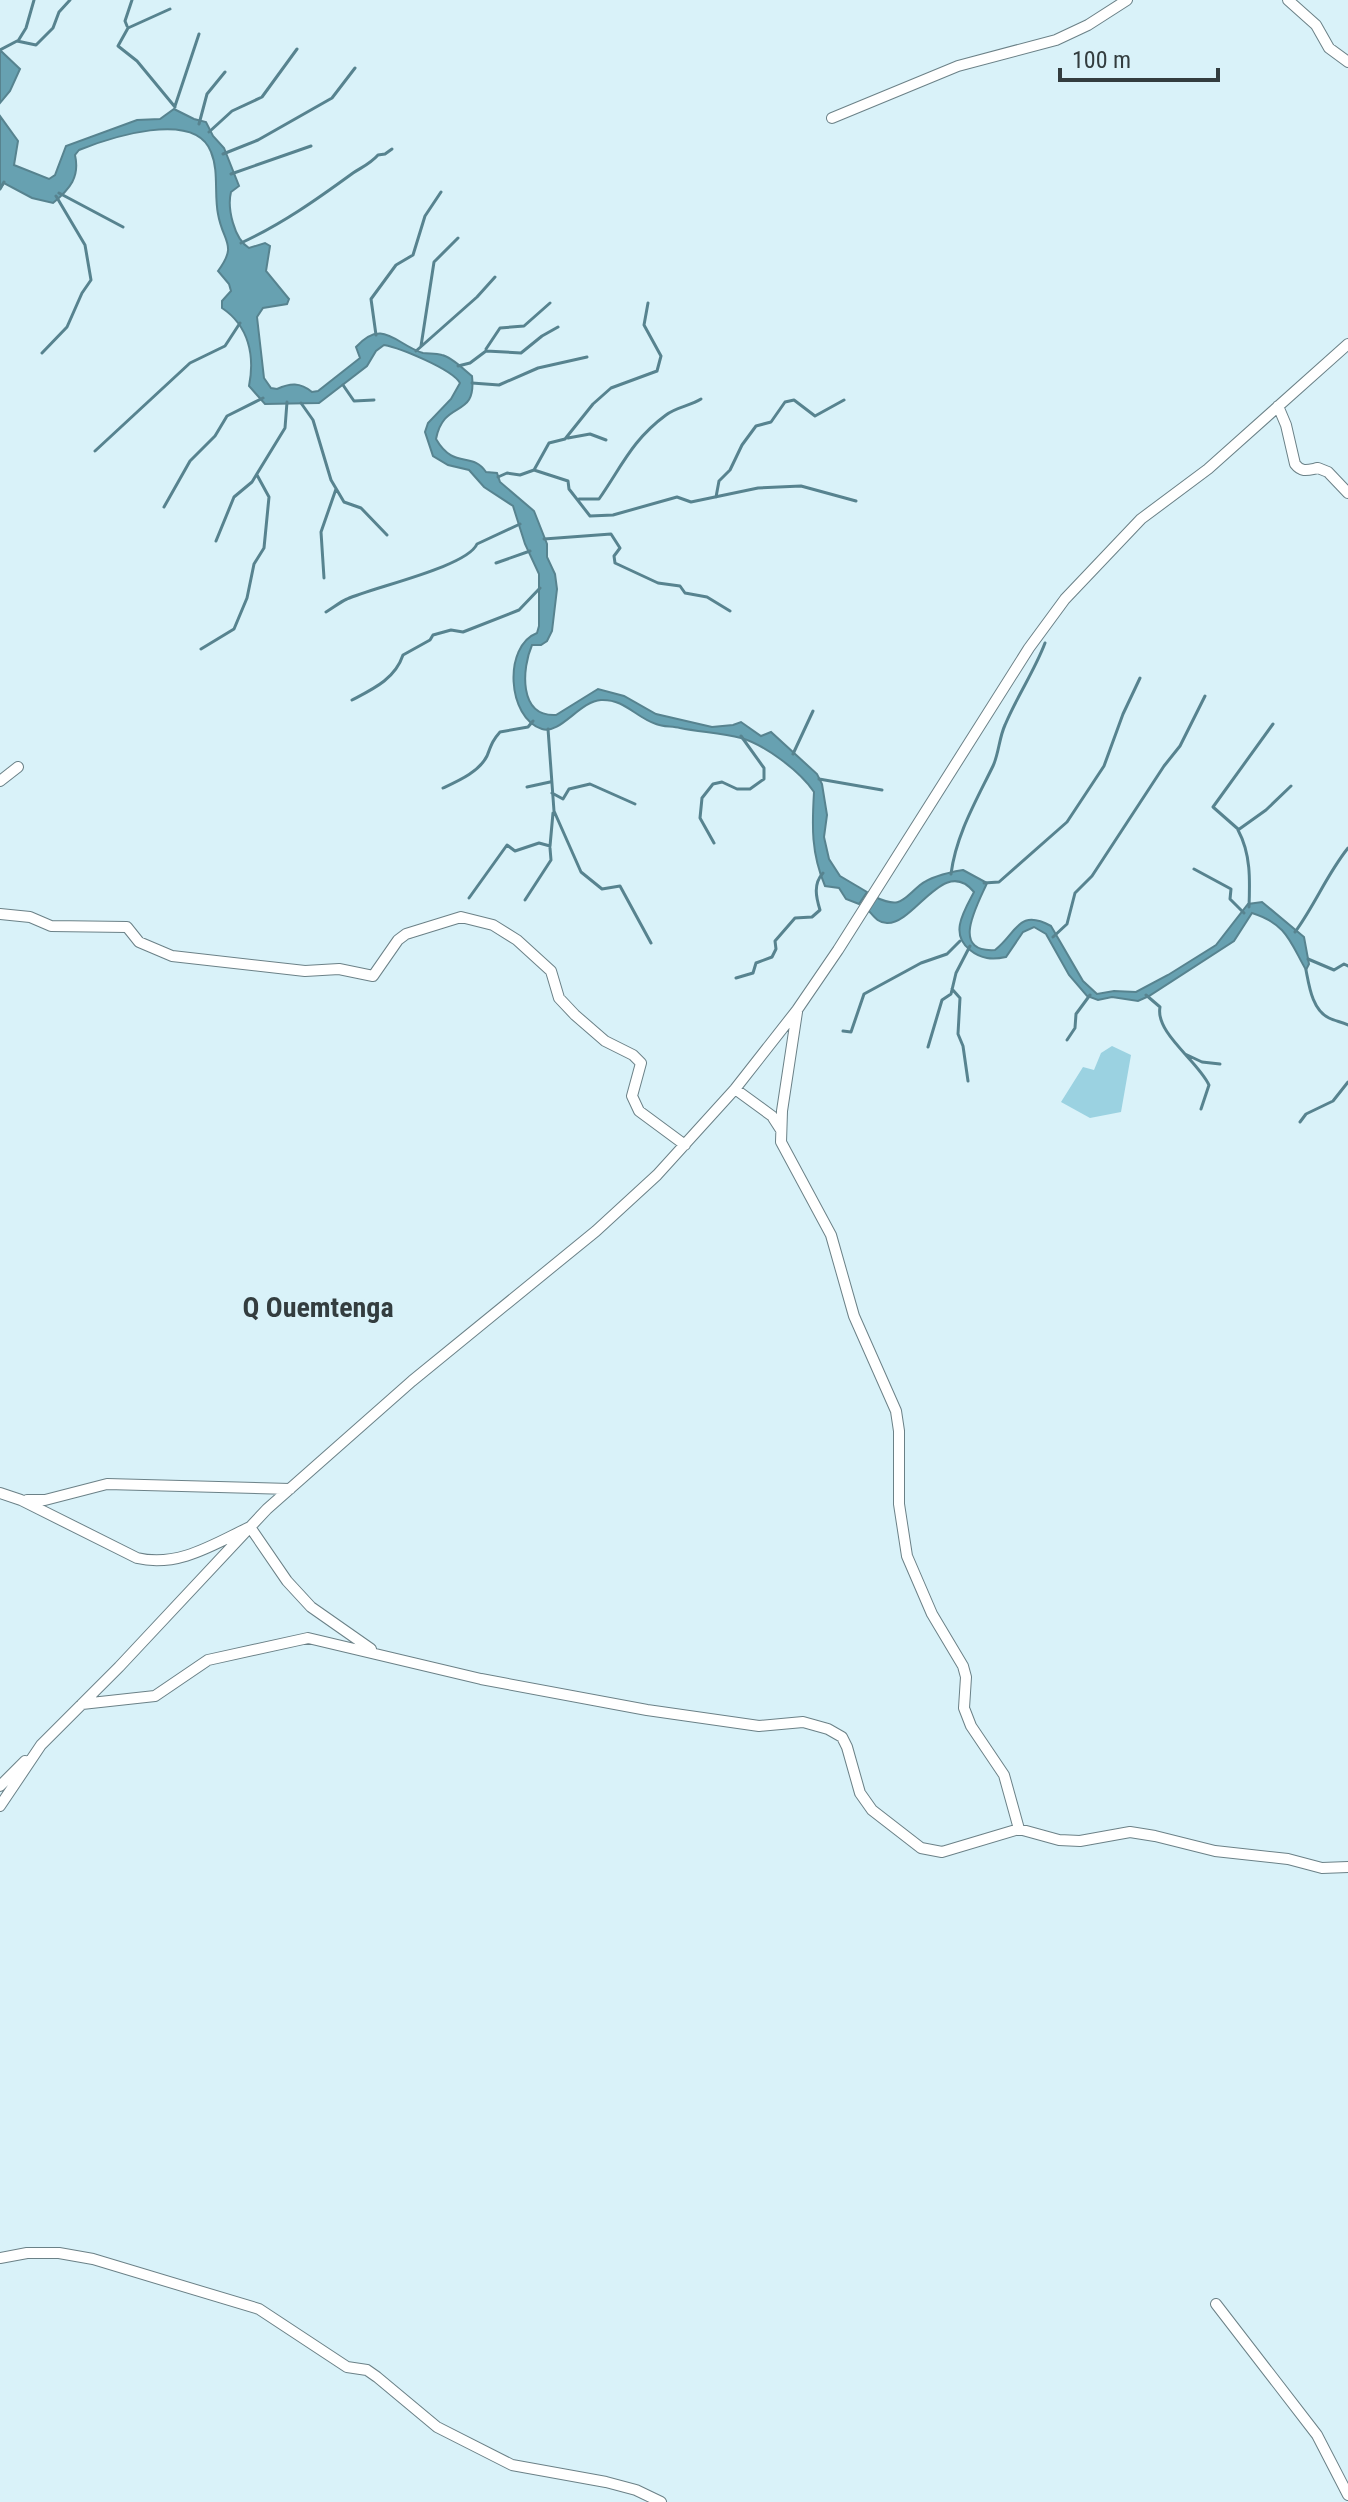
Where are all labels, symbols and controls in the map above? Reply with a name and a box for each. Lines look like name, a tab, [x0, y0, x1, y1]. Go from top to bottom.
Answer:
scale bar	[1060, 32, 1218, 82]
text: 100 m	[1072, 46, 1131, 74]
district label: Q Ouemtenga	[242, 1291, 394, 1324]

